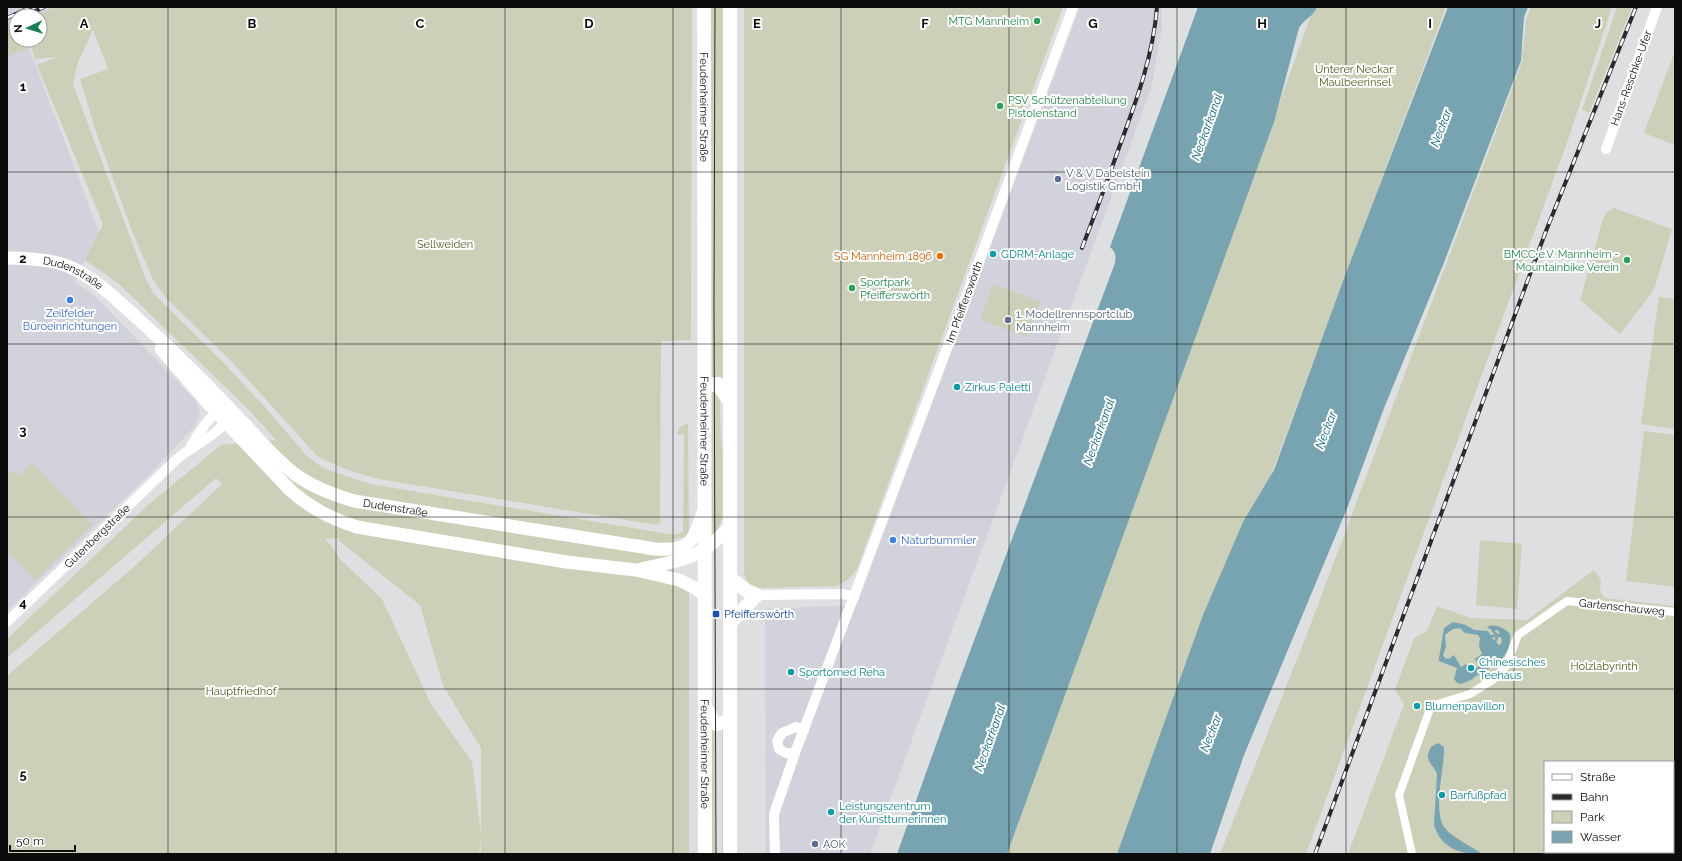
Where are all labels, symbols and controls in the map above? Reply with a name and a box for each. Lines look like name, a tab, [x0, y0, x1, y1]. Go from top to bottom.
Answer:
north arrow	[8, 8, 48, 48]
place label: MTG Mannheim	[948, 15, 1029, 28]
text: A	[80, 16, 89, 31]
text: B	[248, 16, 257, 31]
text: C	[416, 16, 425, 31]
text: D	[584, 16, 594, 31]
text: E	[753, 16, 761, 31]
text: F	[921, 16, 929, 31]
marker: MTG Mannheim	[1032, 16, 1042, 26]
text: G	[1088, 16, 1098, 31]
text: H	[1257, 16, 1267, 31]
text: I	[1428, 16, 1432, 31]
text: J	[1595, 16, 1601, 31]
text: N	[12, 24, 25, 33]
street label: Hans-Reschke-Ufer	[1608, 29, 1655, 128]
street label: Feudenheimer Straße	[697, 52, 710, 162]
park label: Unterer Neckar: Maulbeerinsel	[1315, 63, 1395, 89]
text: 1	[20, 79, 27, 94]
water label: Neckarkanal	[1188, 92, 1226, 162]
place label: PSV Schützenabteilung Pistolenstand	[1008, 94, 1127, 120]
marker: PSV Schützenabteilung Pistolenstand	[995, 101, 1005, 111]
water label: Neckar	[1427, 106, 1455, 149]
place label: V & V Dabelstein Logistik GmbH	[1066, 167, 1150, 193]
marker: V & V Dabelstein Logistik GmbH	[1053, 174, 1063, 184]
park label: Sellweiden	[417, 238, 473, 251]
place label: GDRM-Anlage	[1001, 248, 1075, 261]
place label: BMCC e.V. Mannheim - Mountainbike Verein	[1504, 248, 1619, 274]
marker: GDRM-Anlage	[988, 249, 998, 259]
place label: SG Mannheim 1896	[834, 250, 932, 263]
text: 2	[19, 251, 27, 266]
marker: SG Mannheim 1896	[935, 251, 945, 261]
street label: Dudenstraße	[42, 254, 106, 293]
marker: BMCC e.V. Mannheim - Mountainbike Verein	[1622, 255, 1632, 265]
street label: Im Pfeifferswörth	[944, 260, 985, 345]
place label: Sportpark Pfeifferswörth	[860, 276, 930, 302]
marker: Sportpark Pfeifferswörth	[847, 283, 857, 293]
marker: Zeilfelder Büroeinrichtungen	[65, 295, 75, 305]
place label: Zeilfelder Büroeinrichtungen	[23, 307, 117, 333]
place label: 1. Modellrennsportclub Mannheim	[1016, 308, 1133, 334]
marker: 1. Modellrennsportclub Mannheim	[1003, 315, 1013, 325]
street label: Feudenheimer Straße	[697, 376, 711, 486]
place label: Zirkus Paletti	[965, 381, 1031, 394]
marker: Zirkus Paletti	[952, 382, 962, 392]
water label: Neckarkanal	[1080, 397, 1118, 467]
water label: Neckar	[1312, 408, 1340, 451]
text: 3	[19, 423, 27, 438]
street label: Dudenstraße	[362, 497, 429, 520]
street label: Gutenbergstraße	[62, 501, 133, 571]
place label: Naturbummler	[901, 534, 976, 547]
marker: Naturbummler	[888, 535, 898, 545]
text: 4	[19, 595, 27, 610]
street label: Gartenschauweg	[1578, 597, 1666, 618]
place label: Pfeifferswörth	[724, 608, 794, 621]
marker: Pfeifferswörth	[711, 609, 721, 619]
place label: Chinesisches Teehaus	[1479, 656, 1545, 682]
park label: Holzlabyrinth	[1570, 660, 1638, 673]
marker: Chinesisches Teehaus	[1466, 663, 1476, 673]
place label: Sportomed Reha	[799, 666, 885, 679]
marker: Sportomed Reha	[786, 667, 796, 677]
park label: Hauptfriedhof	[206, 685, 277, 698]
street label: Feudenheimer Straße	[698, 699, 711, 809]
place label: Blumenpavillon	[1425, 700, 1505, 713]
marker: Blumenpavillon	[1412, 701, 1422, 711]
water label: Neckarkanal	[971, 703, 1009, 773]
water label: Neckar	[1197, 711, 1225, 754]
legend	[1544, 761, 1674, 853]
text: 5	[19, 767, 27, 782]
text: Straße	[1580, 770, 1616, 784]
place label: Barfußpfad	[1450, 789, 1507, 802]
marker: Barfußpfad	[1437, 790, 1447, 800]
text: Bahn	[1580, 790, 1609, 804]
place label: Leistungszentrum der Kunstturnerinnen	[839, 800, 946, 826]
marker: Leistungszentrum der Kunstturnerinnen	[826, 807, 836, 817]
text: Park	[1580, 810, 1605, 824]
scale bar	[10, 827, 75, 853]
text: Wasser	[1580, 830, 1622, 844]
text: 50 m	[16, 834, 44, 848]
place label: AOK	[823, 838, 846, 851]
marker: AOK	[810, 839, 820, 849]

